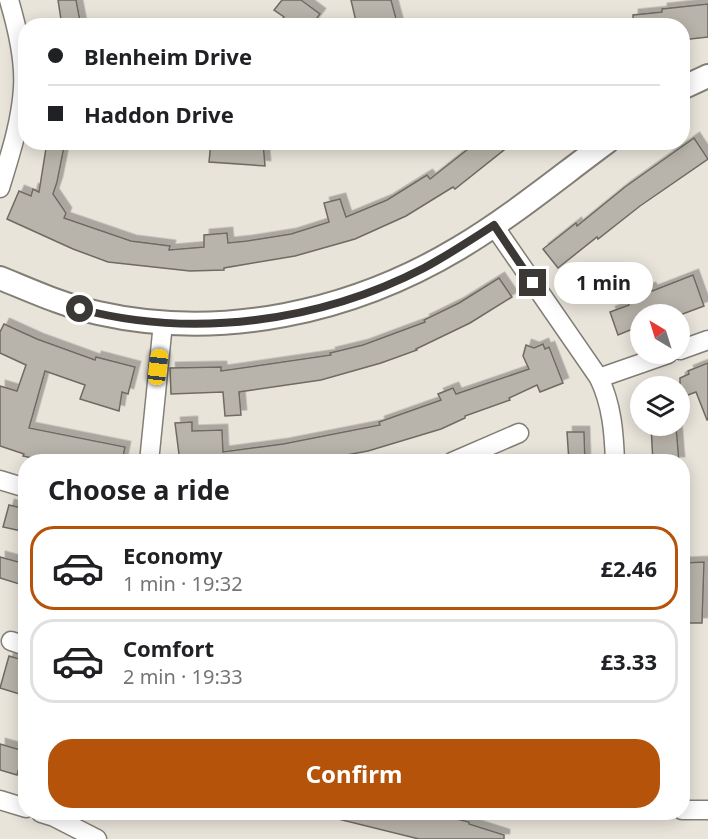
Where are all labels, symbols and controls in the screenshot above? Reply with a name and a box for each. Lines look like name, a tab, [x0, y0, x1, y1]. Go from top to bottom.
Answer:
text: Blenheim Drive	[84, 41, 252, 71]
text: Haddon Drive	[84, 99, 234, 129]
callout: 1 min	[554, 262, 653, 304]
route end	[519, 269, 546, 296]
text: 1 min	[576, 269, 631, 296]
route start	[66, 295, 93, 322]
north arrow	[630, 304, 690, 364]
map controls	[630, 304, 690, 436]
car	[147, 348, 169, 386]
button: layers	[630, 376, 690, 436]
text: Choose a ride	[48, 471, 230, 508]
text: Economy	[123, 540, 222, 570]
icon: car	[51, 541, 105, 595]
text: £2.46	[600, 553, 657, 583]
text: 1 min · 19:32	[123, 570, 243, 597]
text: Comfort	[123, 633, 214, 663]
icon: car	[51, 634, 105, 688]
text: £3.33	[600, 646, 657, 676]
text: 2 min · 19:33	[123, 663, 243, 690]
button: Confirm	[48, 739, 660, 808]

